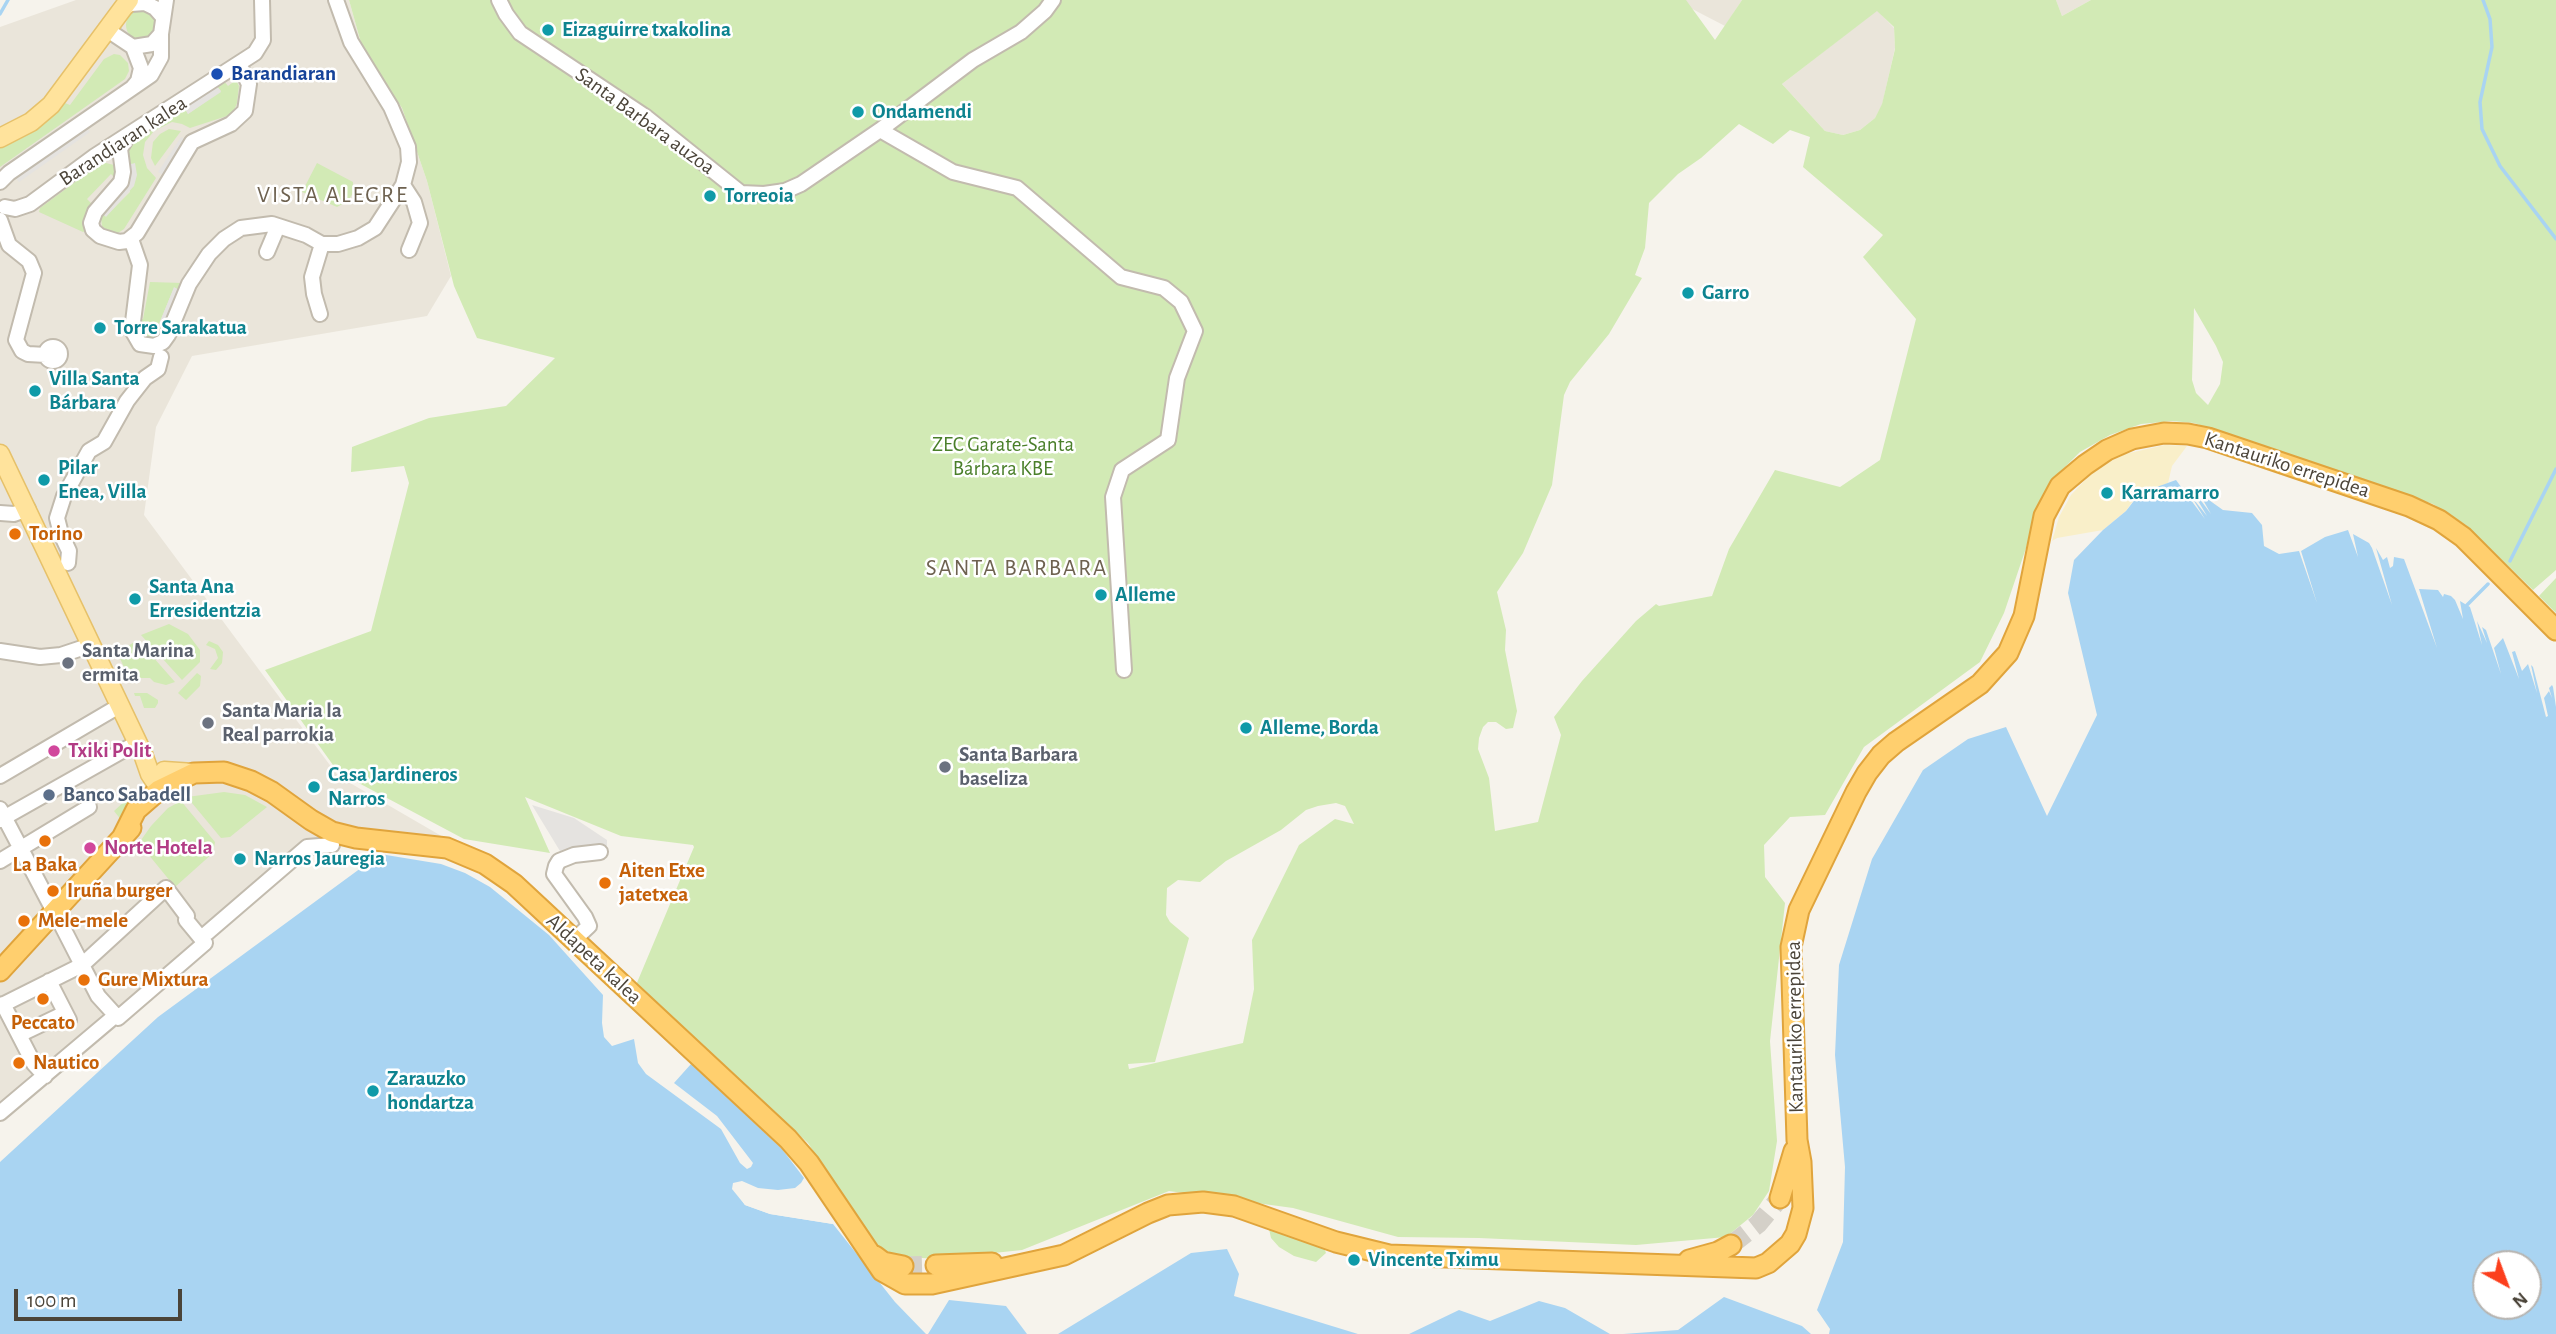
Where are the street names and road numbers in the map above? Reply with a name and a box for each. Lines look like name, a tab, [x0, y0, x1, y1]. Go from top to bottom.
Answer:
street label: Santa Barbara auzoa	[570, 62, 720, 180]
street label: Barandiaran kalea	[55, 90, 191, 192]
street label: Kantauriko errepidea	[2201, 426, 2373, 504]
street label: Aldapeta kalea	[541, 908, 647, 1010]
street label: Kantauriko errepidea	[1781, 941, 1809, 1113]

